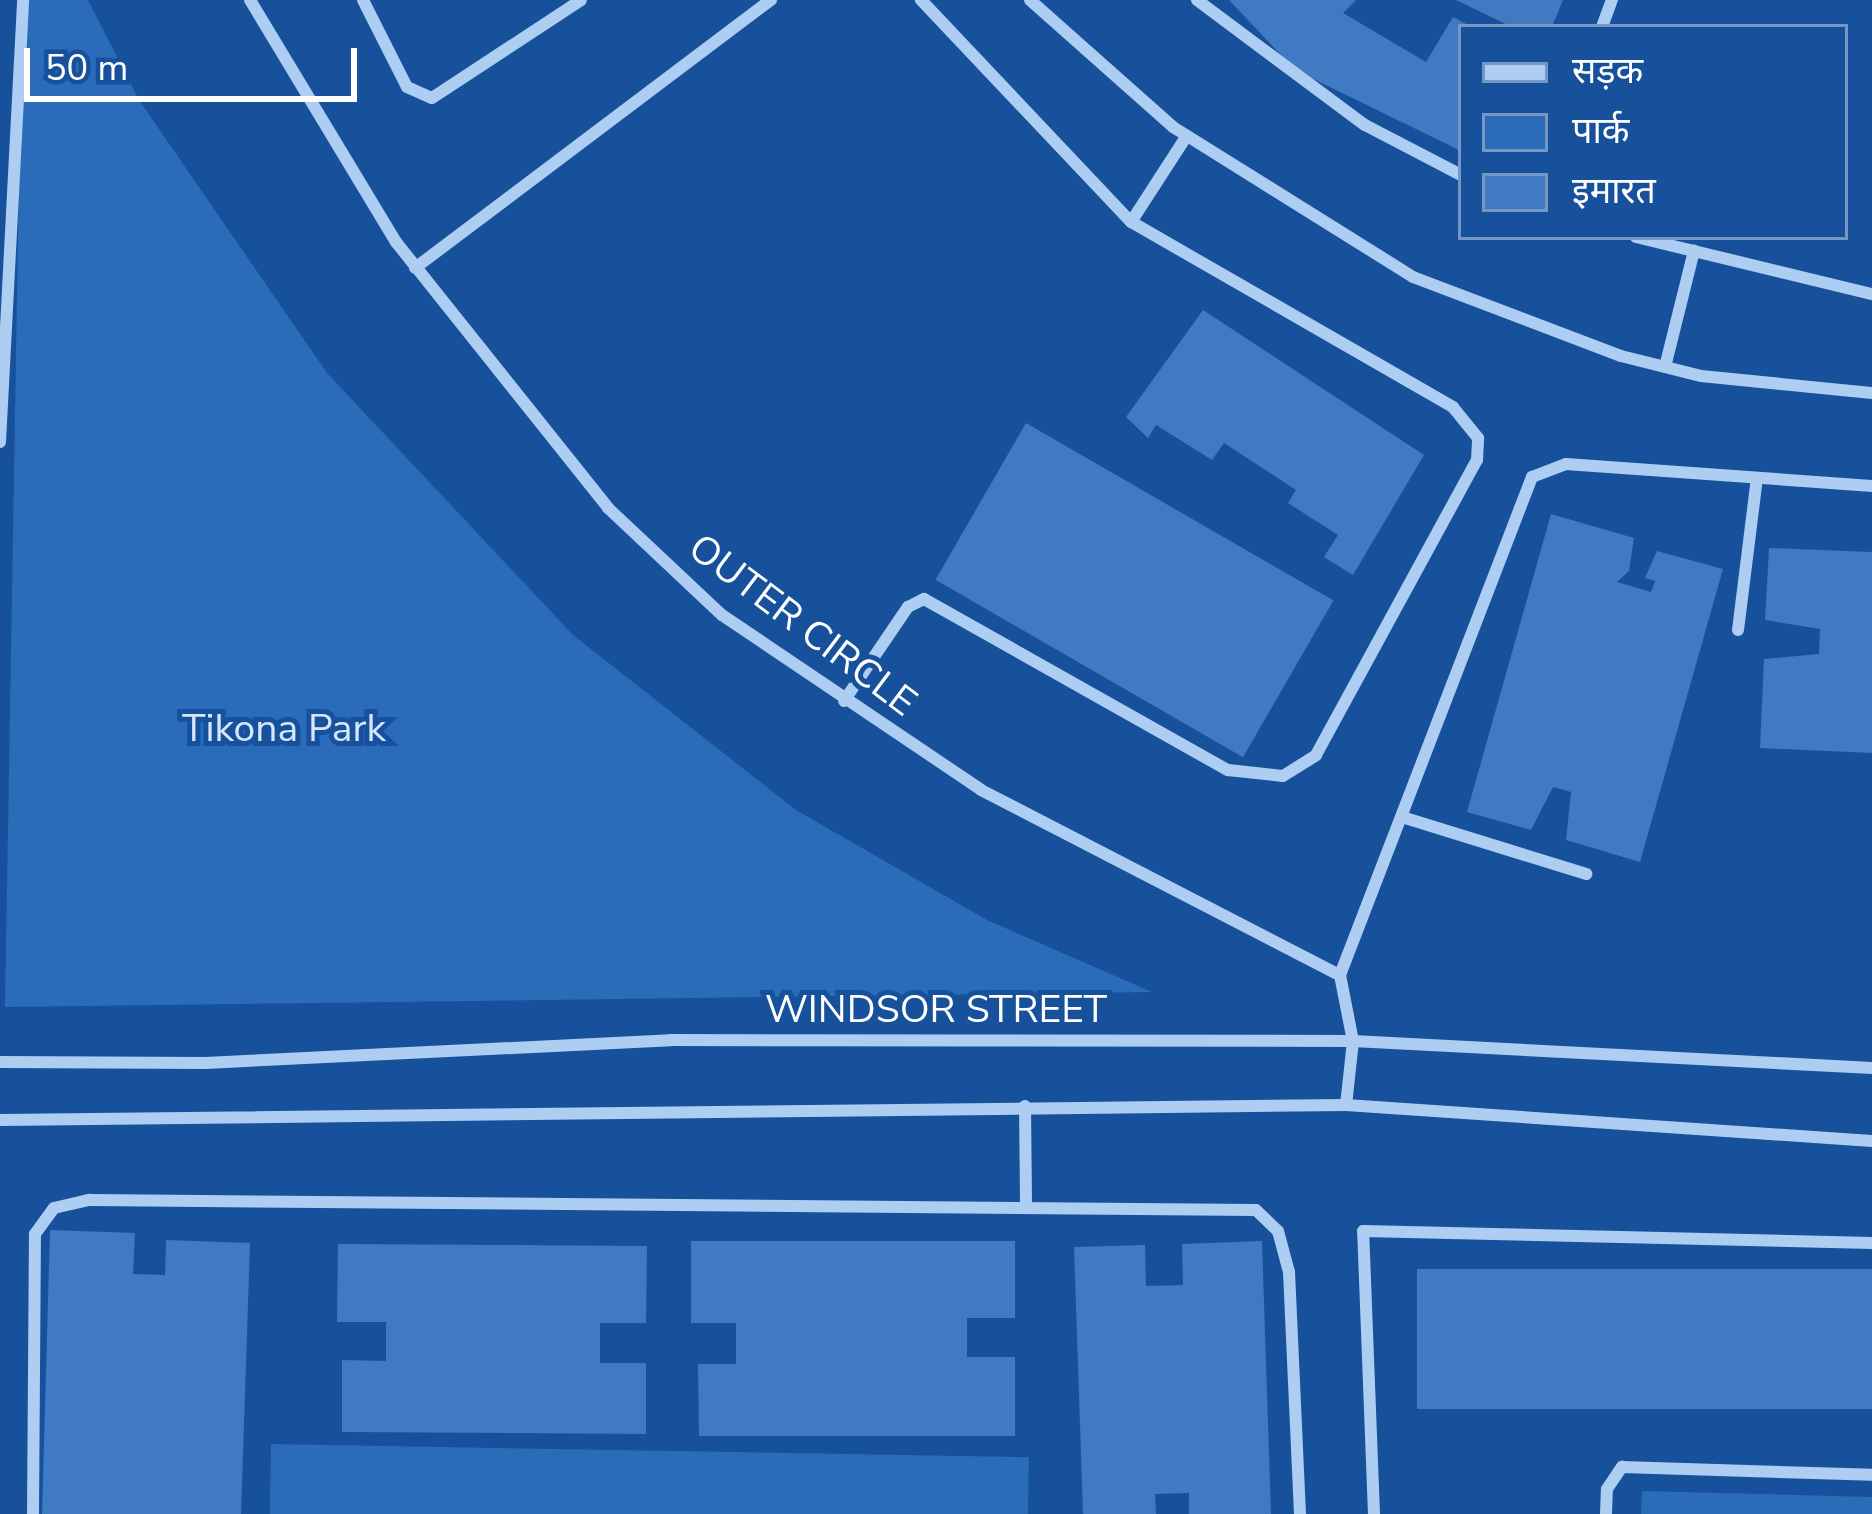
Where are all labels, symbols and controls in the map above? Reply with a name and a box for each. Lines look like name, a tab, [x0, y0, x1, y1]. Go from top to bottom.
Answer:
scale bar	[30, 24, 363, 98]
legend	[1458, 24, 1848, 240]
text: 50 m	[45, 44, 128, 93]
text: सड़क	[1572, 47, 1643, 96]
text: पार्क	[1572, 107, 1629, 156]
text: इमारत	[1572, 167, 1656, 216]
street label: OUTER CIRCLE	[679, 525, 925, 727]
park label: Tikona Park	[182, 706, 386, 752]
street label: WINDSOR STREET	[765, 987, 1107, 1033]

